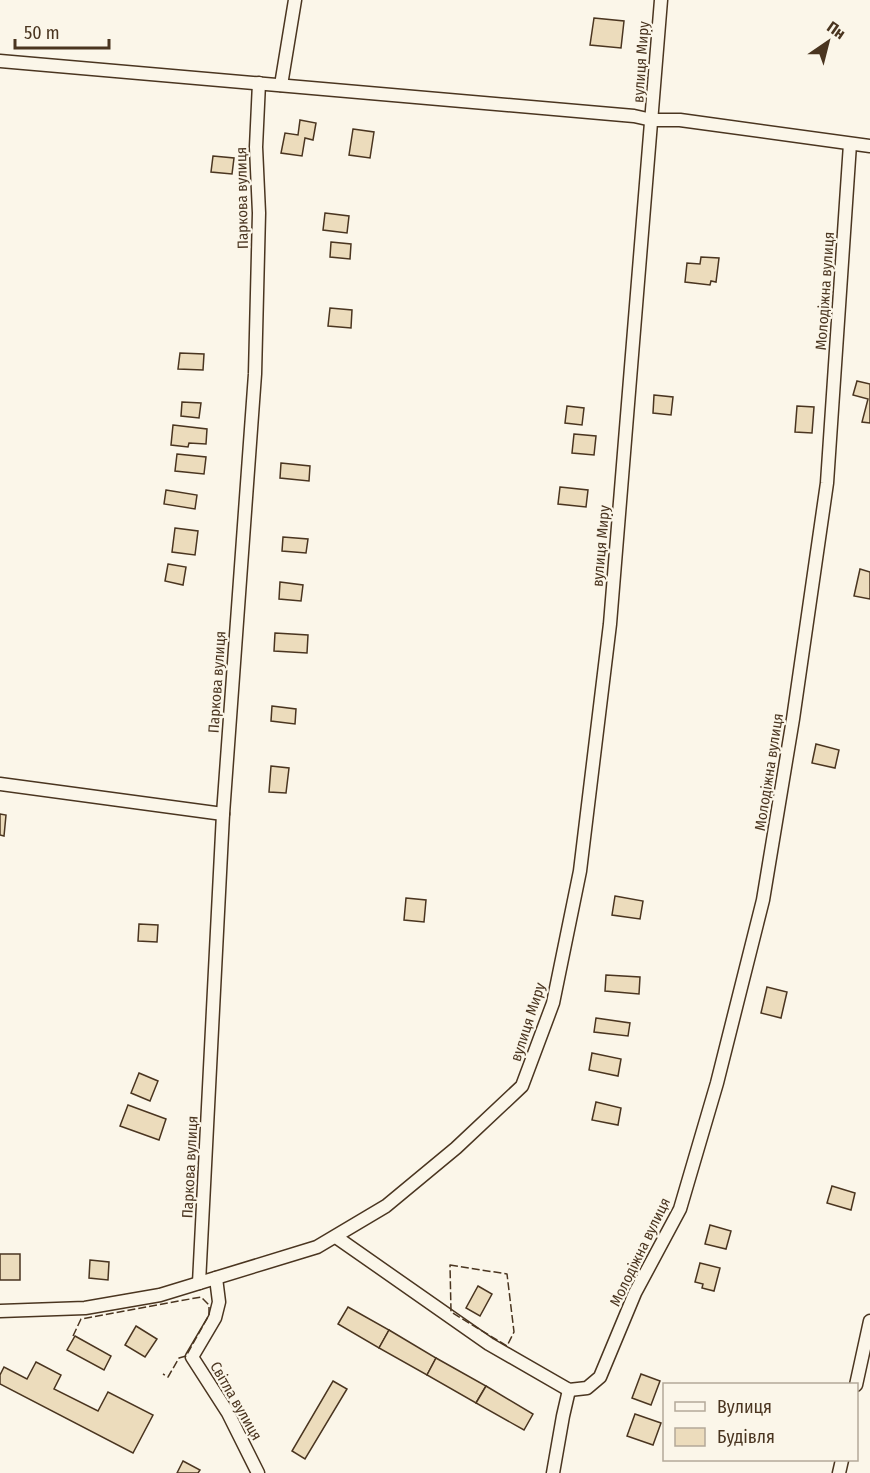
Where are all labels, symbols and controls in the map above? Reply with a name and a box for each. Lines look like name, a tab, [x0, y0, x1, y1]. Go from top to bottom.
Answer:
scale bar	[15, 12, 110, 50]
north arrow	[798, 12, 858, 72]
text: Пн	[823, 17, 849, 43]
street label: вулиця Миру	[629, 20, 653, 103]
text: 50 m	[24, 22, 60, 44]
street label: Паркова вулиця	[232, 147, 252, 249]
street label: Молодіжна вулиця	[812, 231, 838, 351]
street label: вулиця Миру	[588, 504, 614, 588]
street label: Паркова вулиця	[204, 630, 230, 734]
street label: Молодіжна вулиця	[751, 712, 787, 832]
street label: вулиця Миру	[507, 980, 549, 1064]
street label: Паркова вулиця	[178, 1115, 202, 1219]
street label: Молодіжна вулиця	[606, 1195, 674, 1309]
street label: Світла вулиця	[206, 1359, 266, 1443]
legend	[663, 1383, 858, 1461]
text: Вулиця	[717, 1396, 772, 1418]
text: Будівля	[717, 1426, 775, 1448]

